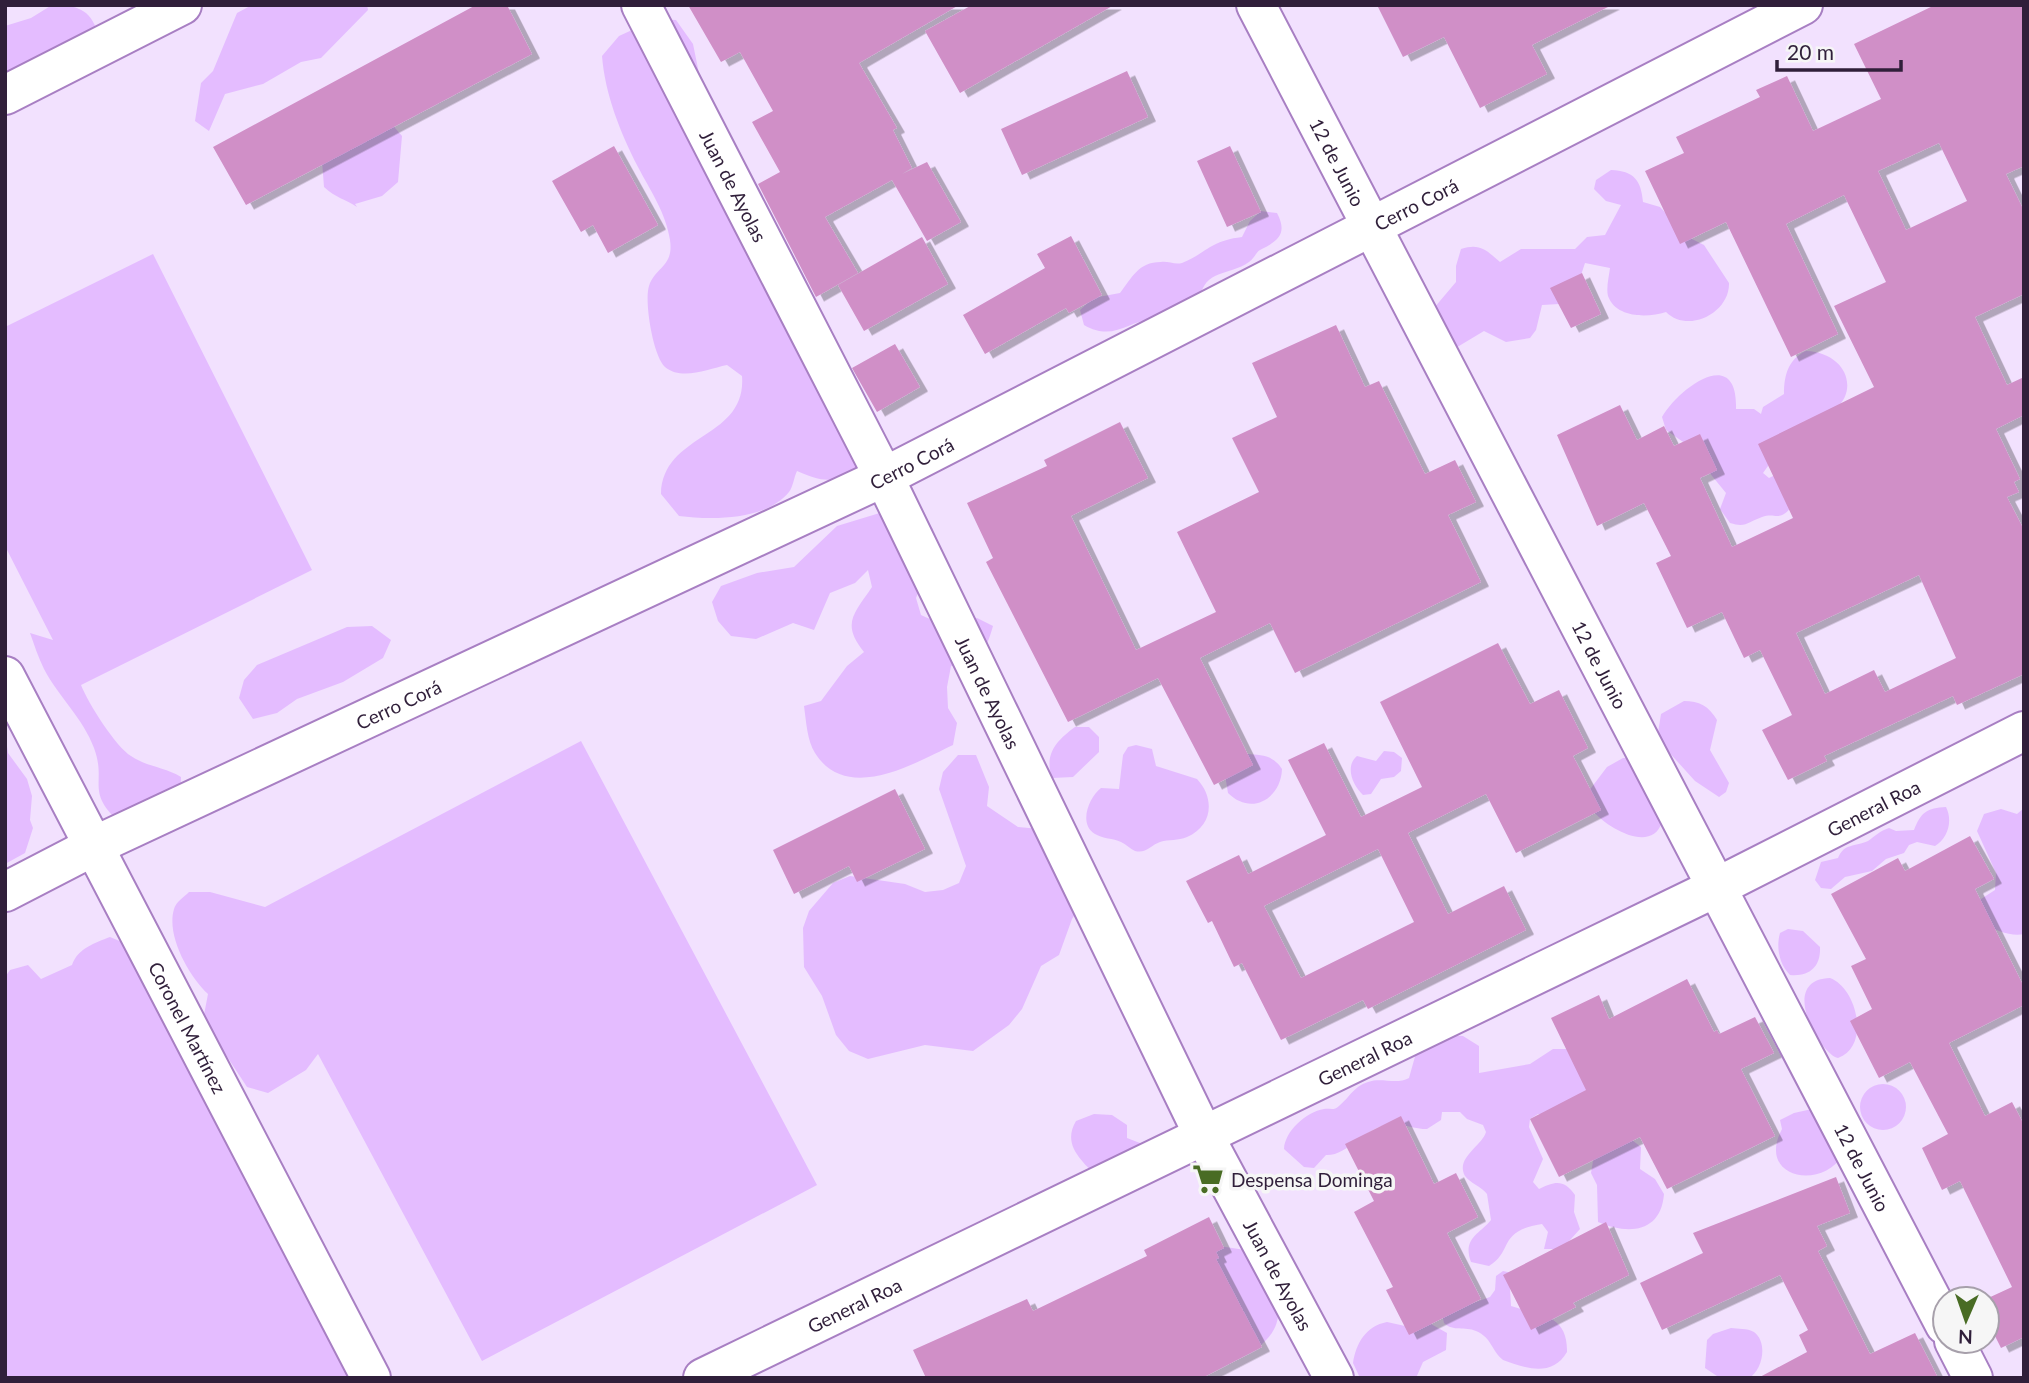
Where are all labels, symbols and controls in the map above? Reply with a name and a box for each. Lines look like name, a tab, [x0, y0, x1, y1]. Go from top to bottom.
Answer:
scale bar	[1777, 28, 1901, 72]
text: 20 m	[1787, 39, 1834, 64]
street label: 12 de Junio	[1305, 114, 1370, 210]
street label: Juan de Ayolas	[696, 126, 772, 245]
street label: Cerro Corá	[1370, 173, 1462, 235]
street label: Cerro Corá	[866, 432, 957, 494]
street label: 12 de Junio	[1568, 617, 1633, 713]
street label: Juan de Ayolas	[951, 632, 1026, 752]
street label: Cerro Corá	[352, 674, 444, 734]
street label: General Roa	[1823, 774, 1924, 841]
street label: Coronel Martínez	[144, 957, 232, 1097]
street label: General Roa	[1314, 1025, 1415, 1090]
street label: 12 de Junio	[1830, 1119, 1895, 1215]
supermarket icon: Despensa Dominga	[1191, 1162, 1225, 1196]
place label: Despensa Dominga	[1231, 1168, 1393, 1191]
street label: Juan de Ayolas	[1239, 1215, 1318, 1334]
street label: General Roa	[803, 1272, 905, 1337]
north arrow	[1931, 1285, 2001, 1355]
text: N	[1958, 1326, 1973, 1349]

